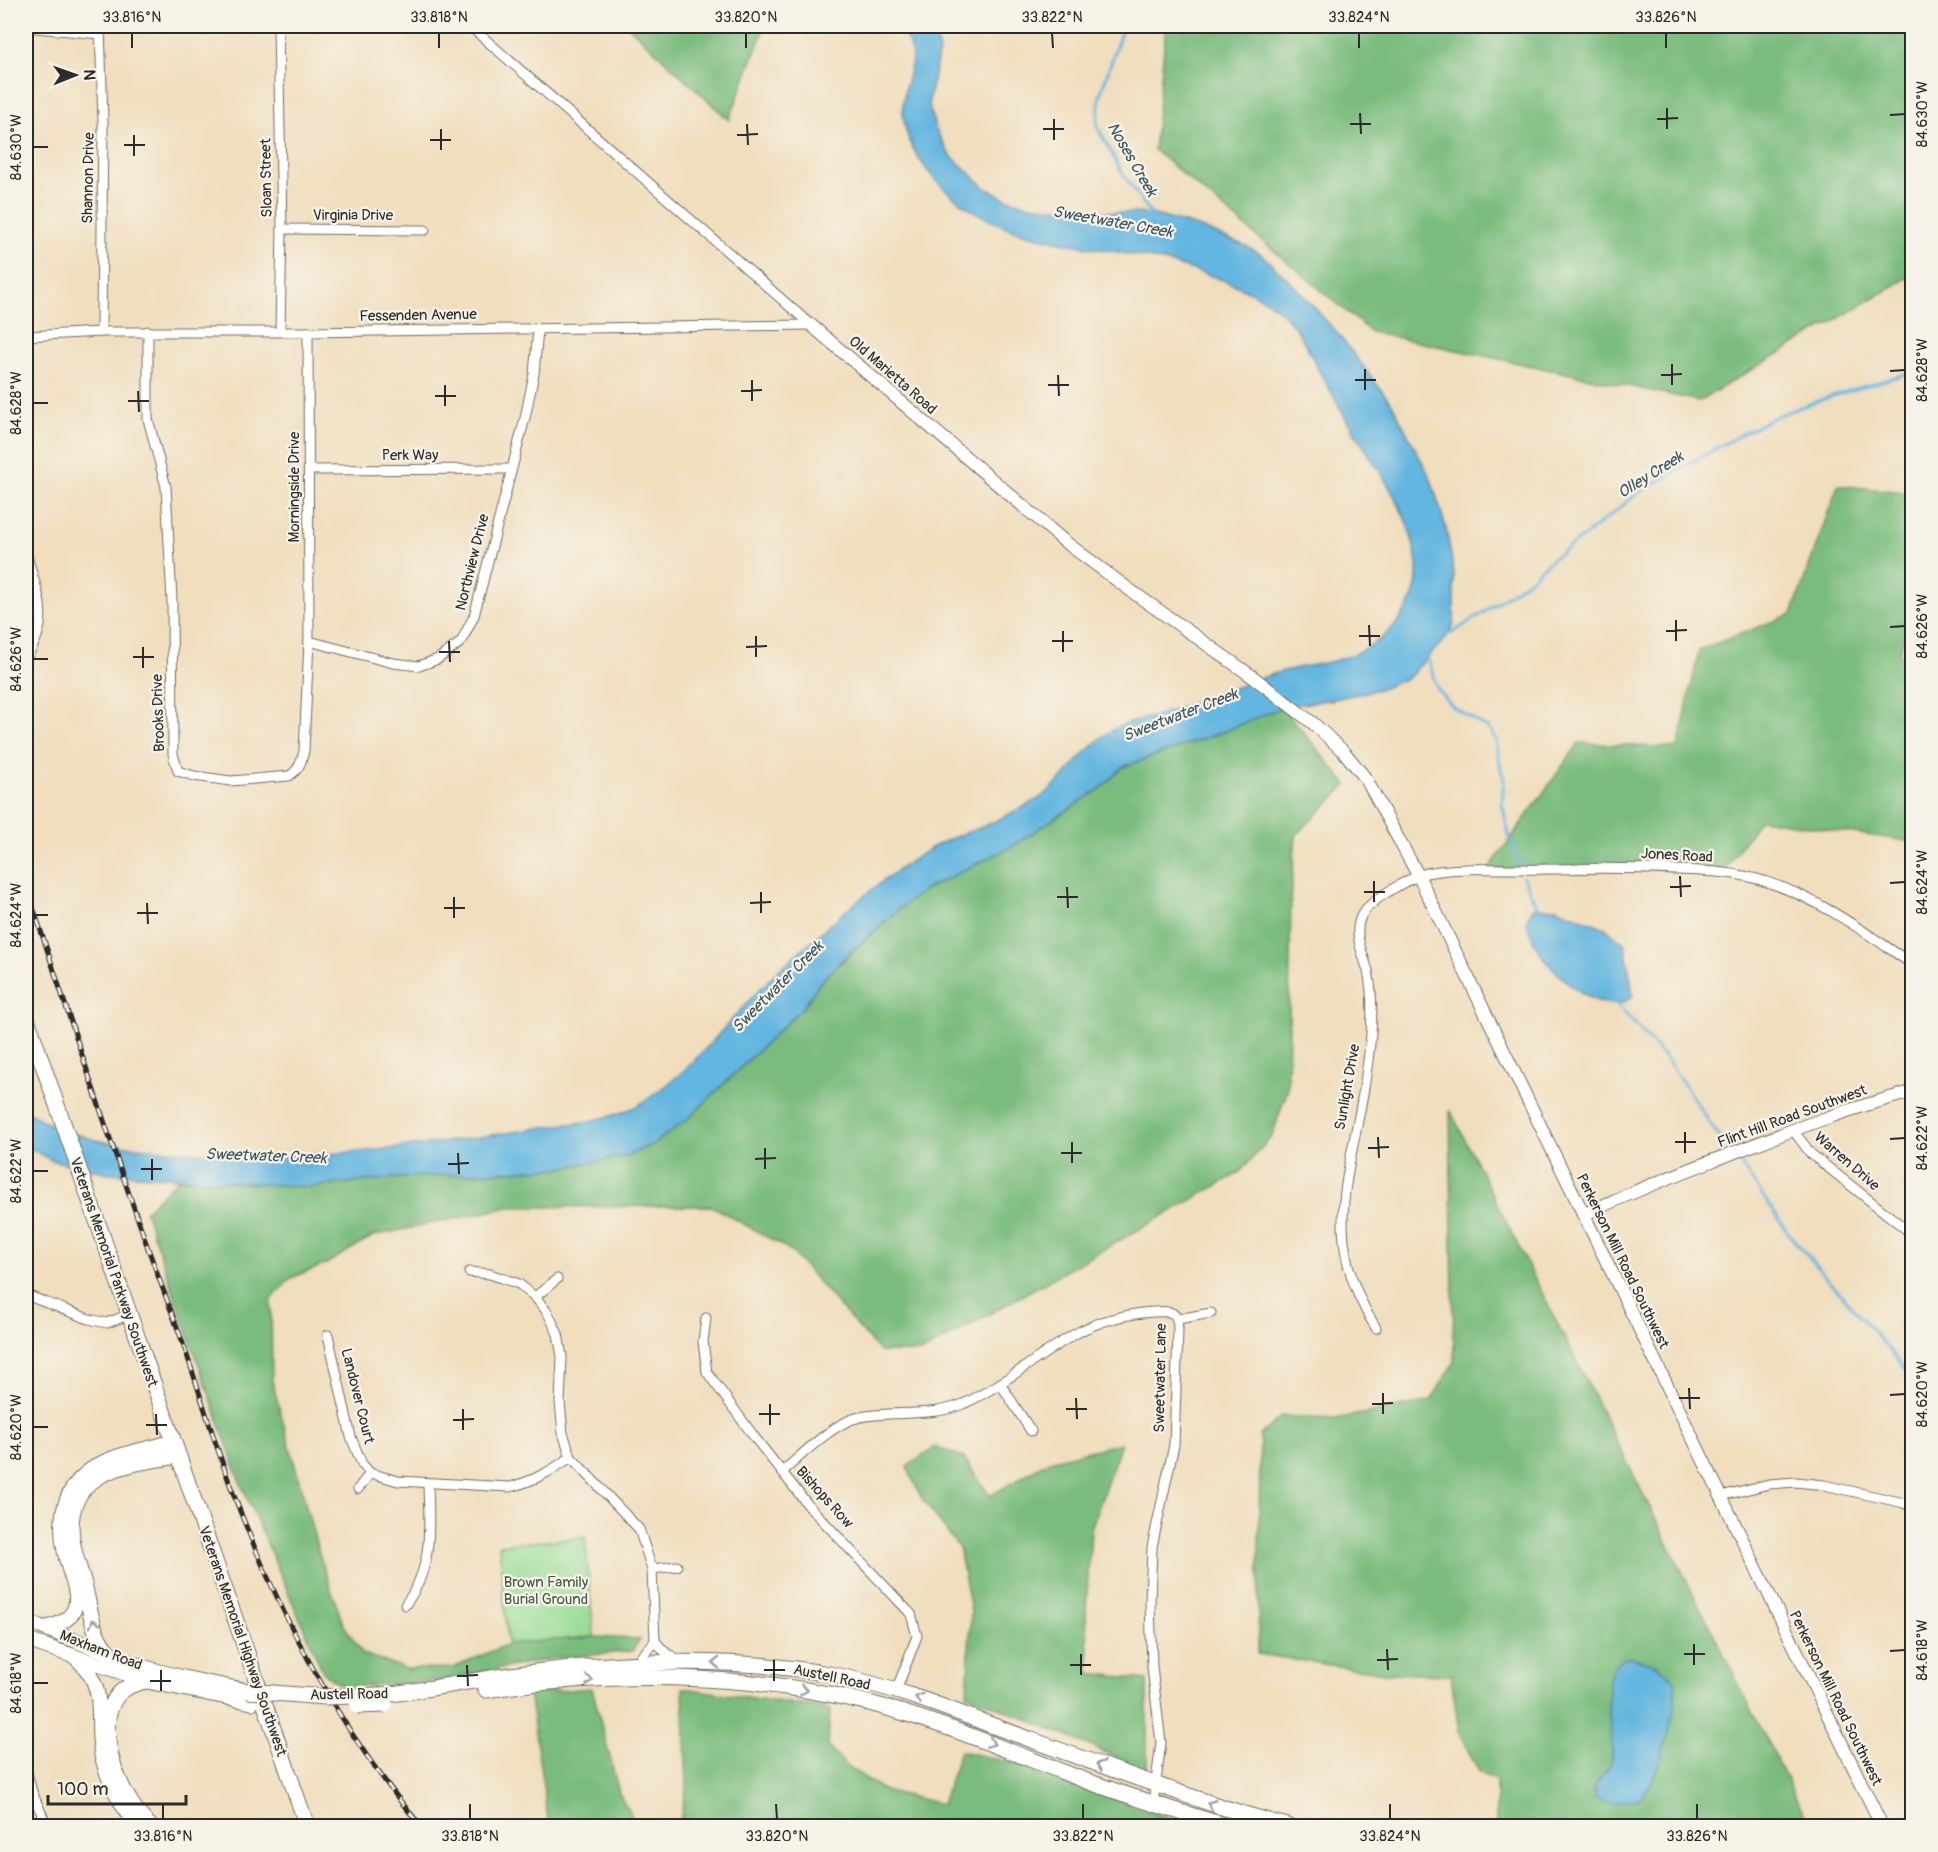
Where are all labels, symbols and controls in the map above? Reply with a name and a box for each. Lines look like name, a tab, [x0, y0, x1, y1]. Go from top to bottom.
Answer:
text: 33.816°N	[103, 8, 161, 27]
text: 33.818°N	[410, 8, 468, 27]
text: 33.820°N	[715, 8, 777, 27]
text: 33.822°N	[1021, 8, 1083, 27]
text: 33.824°N	[1328, 8, 1390, 27]
text: 33.826°N	[1635, 8, 1697, 27]
north arrow	[45, 45, 105, 105]
text: N	[79, 69, 99, 81]
text: 84.630°W	[1913, 81, 1932, 147]
text: 84.630°W	[7, 114, 26, 180]
water label: Noses Creek	[1103, 119, 1162, 201]
street label: Shannon Drive	[78, 132, 99, 224]
street label: Sloan Street	[256, 137, 277, 218]
water label: Sweetwater Creek	[1051, 202, 1176, 243]
street label: Virginia Drive	[313, 206, 394, 225]
street label: Fessenden Avenue	[359, 305, 477, 326]
street label: Old Marietta Road	[845, 332, 941, 419]
text: 84.628°W	[1913, 338, 1932, 402]
text: 84.628°W	[7, 371, 26, 435]
street label: Morningside Drive	[285, 431, 304, 542]
street label: Perk Way	[382, 446, 439, 465]
water label: Olley Creek	[1614, 446, 1688, 503]
street label: Northview Drive	[451, 511, 494, 612]
text: 84.626°W	[1913, 593, 1932, 658]
text: 84.626°W	[7, 626, 26, 691]
street label: Brooks Drive	[148, 673, 169, 752]
water label: Sweetwater Creek	[1120, 683, 1242, 746]
street label: Jones Road	[1641, 844, 1713, 867]
text: 84.624°W	[1913, 849, 1932, 914]
text: 84.624°W	[7, 882, 26, 947]
water label: Sweetwater Creek	[728, 936, 829, 1037]
street label: Sunlight Drive	[1331, 1042, 1365, 1132]
street label: Flint Hill Road Southwest	[1715, 1080, 1870, 1152]
text: 84.622°W	[1913, 1106, 1932, 1170]
street label: Warren Drive	[1810, 1128, 1884, 1196]
text: 84.622°W	[7, 1139, 26, 1203]
water label: Sweetwater Creek	[205, 1144, 328, 1168]
street label: Veterans Memorial Parkway Southwest	[65, 1155, 162, 1390]
street label: Perkerson Mill Road Southwest	[1572, 1171, 1674, 1353]
street label: Sweetwater Lane	[1150, 1323, 1171, 1433]
street label: Landover Court	[336, 1346, 379, 1447]
text: 84.620°W	[1913, 1361, 1932, 1427]
text: 84.620°W	[7, 1394, 26, 1460]
street label: Bishops Row	[792, 1462, 857, 1532]
street label: Veterans Memorial Highway Southwest	[194, 1523, 291, 1760]
park label: Brown Family Burial Ground	[504, 1573, 589, 1609]
street label: Perkerson Mill Road Southwest	[1785, 1608, 1887, 1790]
one-way arrow	[89, 1618, 101, 1629]
text: 84.618°W	[1913, 1619, 1932, 1681]
street label: Maxham Road	[57, 1626, 145, 1675]
text: 84.618°W	[7, 1652, 26, 1714]
one-way arrow	[712, 1657, 721, 1670]
street label: Austell Road	[792, 1660, 872, 1695]
one-way arrow	[584, 1674, 593, 1686]
one-way arrow	[799, 1683, 809, 1695]
street label: Austell Road	[310, 1684, 388, 1705]
one-way arrow	[914, 1693, 925, 1706]
one-way arrow	[985, 1736, 996, 1749]
one-way arrow	[1095, 1760, 1106, 1773]
scale bar	[48, 1768, 186, 1806]
text: 100 m	[57, 1778, 109, 1801]
one-way arrow	[1206, 1798, 1217, 1811]
text: 33.816°N	[134, 1827, 192, 1846]
text: 33.818°N	[441, 1827, 499, 1846]
text: 33.820°N	[746, 1827, 808, 1846]
text: 33.822°N	[1052, 1827, 1114, 1846]
text: 33.824°N	[1359, 1827, 1421, 1846]
text: 33.826°N	[1666, 1827, 1728, 1846]

